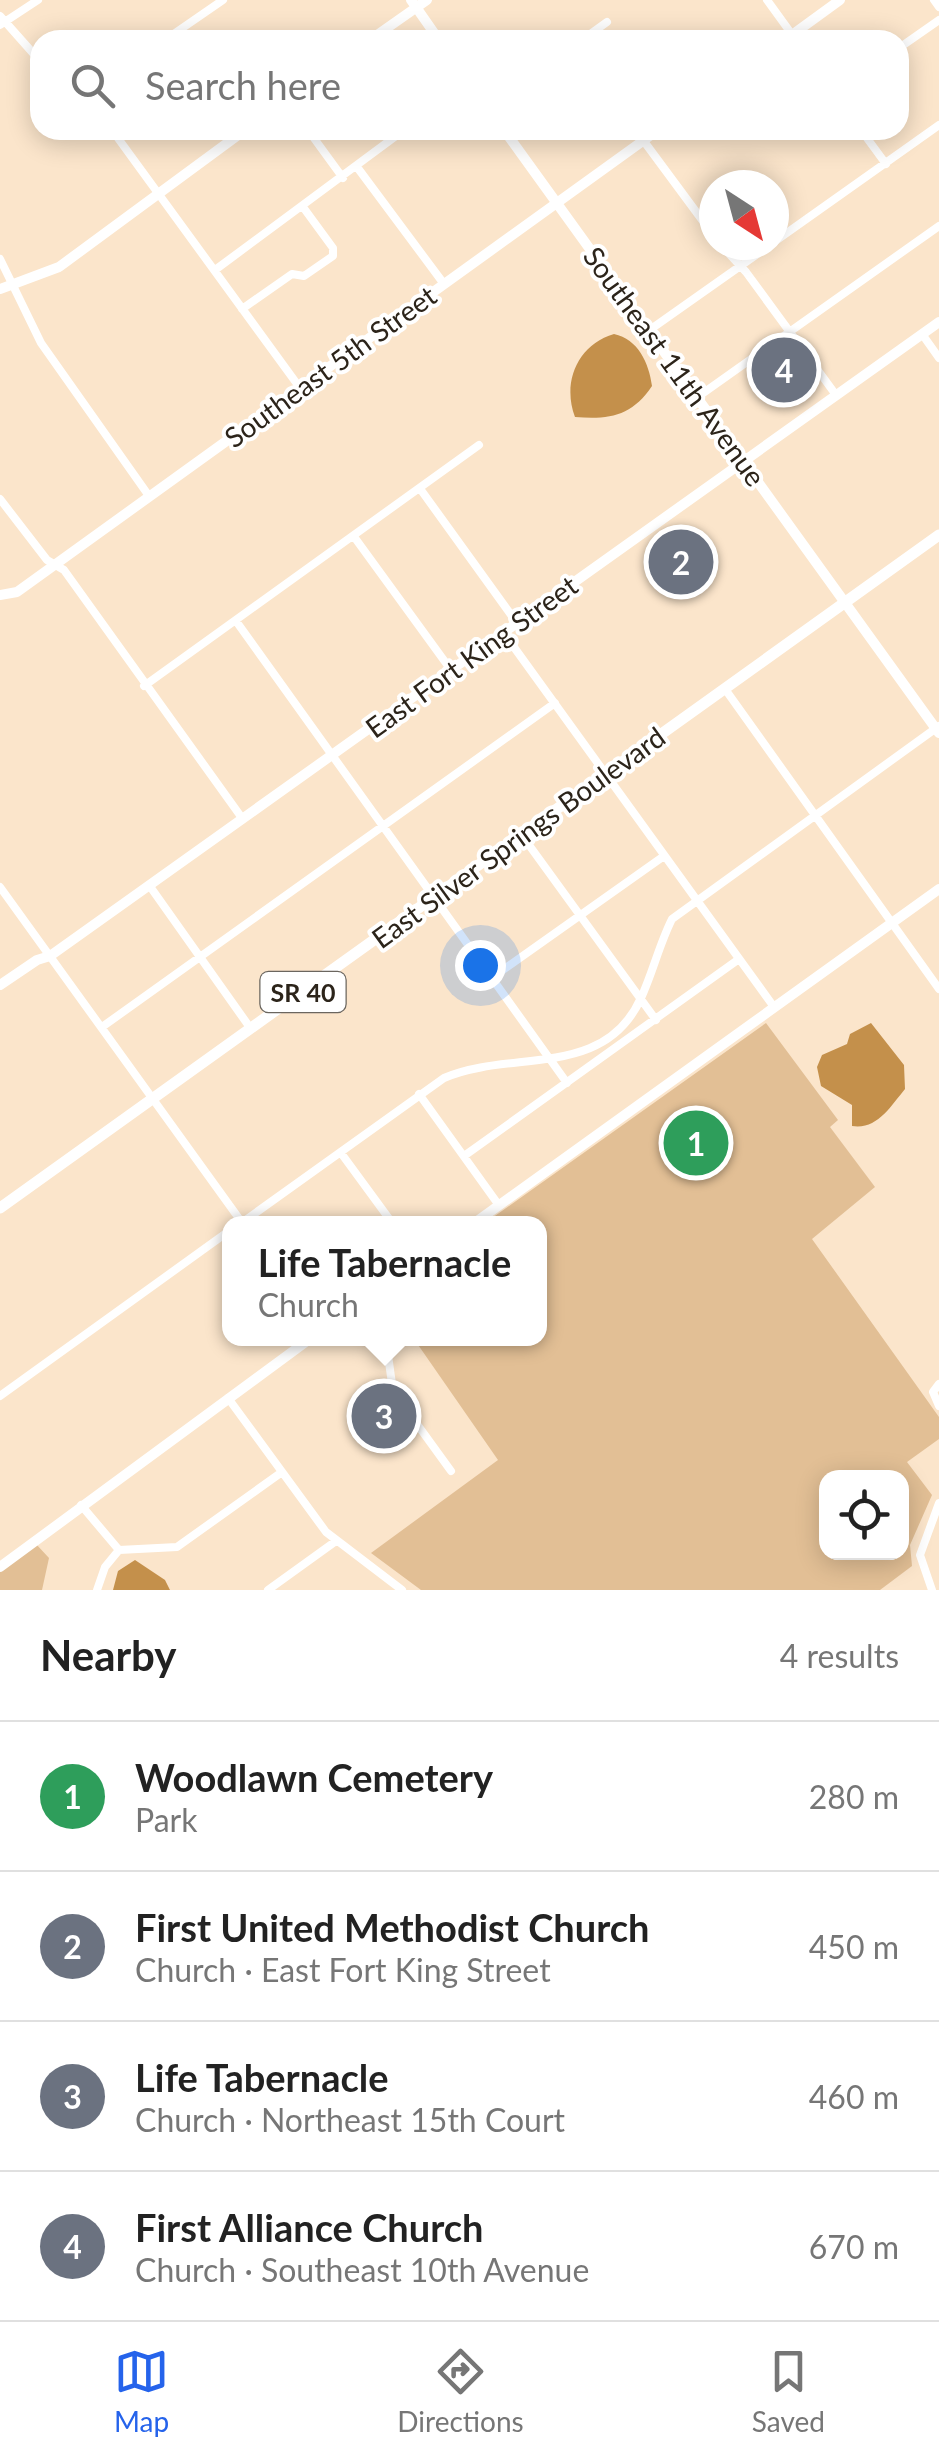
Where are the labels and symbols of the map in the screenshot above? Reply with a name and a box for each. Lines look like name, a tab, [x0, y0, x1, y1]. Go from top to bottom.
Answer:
north arrow	[699, 170, 789, 260]
street label: Southeast 11th Avenue	[577, 240, 773, 492]
street label: Southeast 5th Street	[218, 278, 442, 454]
pin: 4	[752, 332, 816, 408]
pin: 2	[648, 524, 714, 600]
street label: East Fort King Street	[358, 568, 584, 744]
street label: East Silver Springs Boulevard	[365, 719, 671, 955]
your location	[455, 940, 506, 991]
road number: SR 40	[260, 972, 346, 1012]
pin: 1	[664, 1106, 728, 1180]
pin: 3	[352, 1378, 416, 1454]

